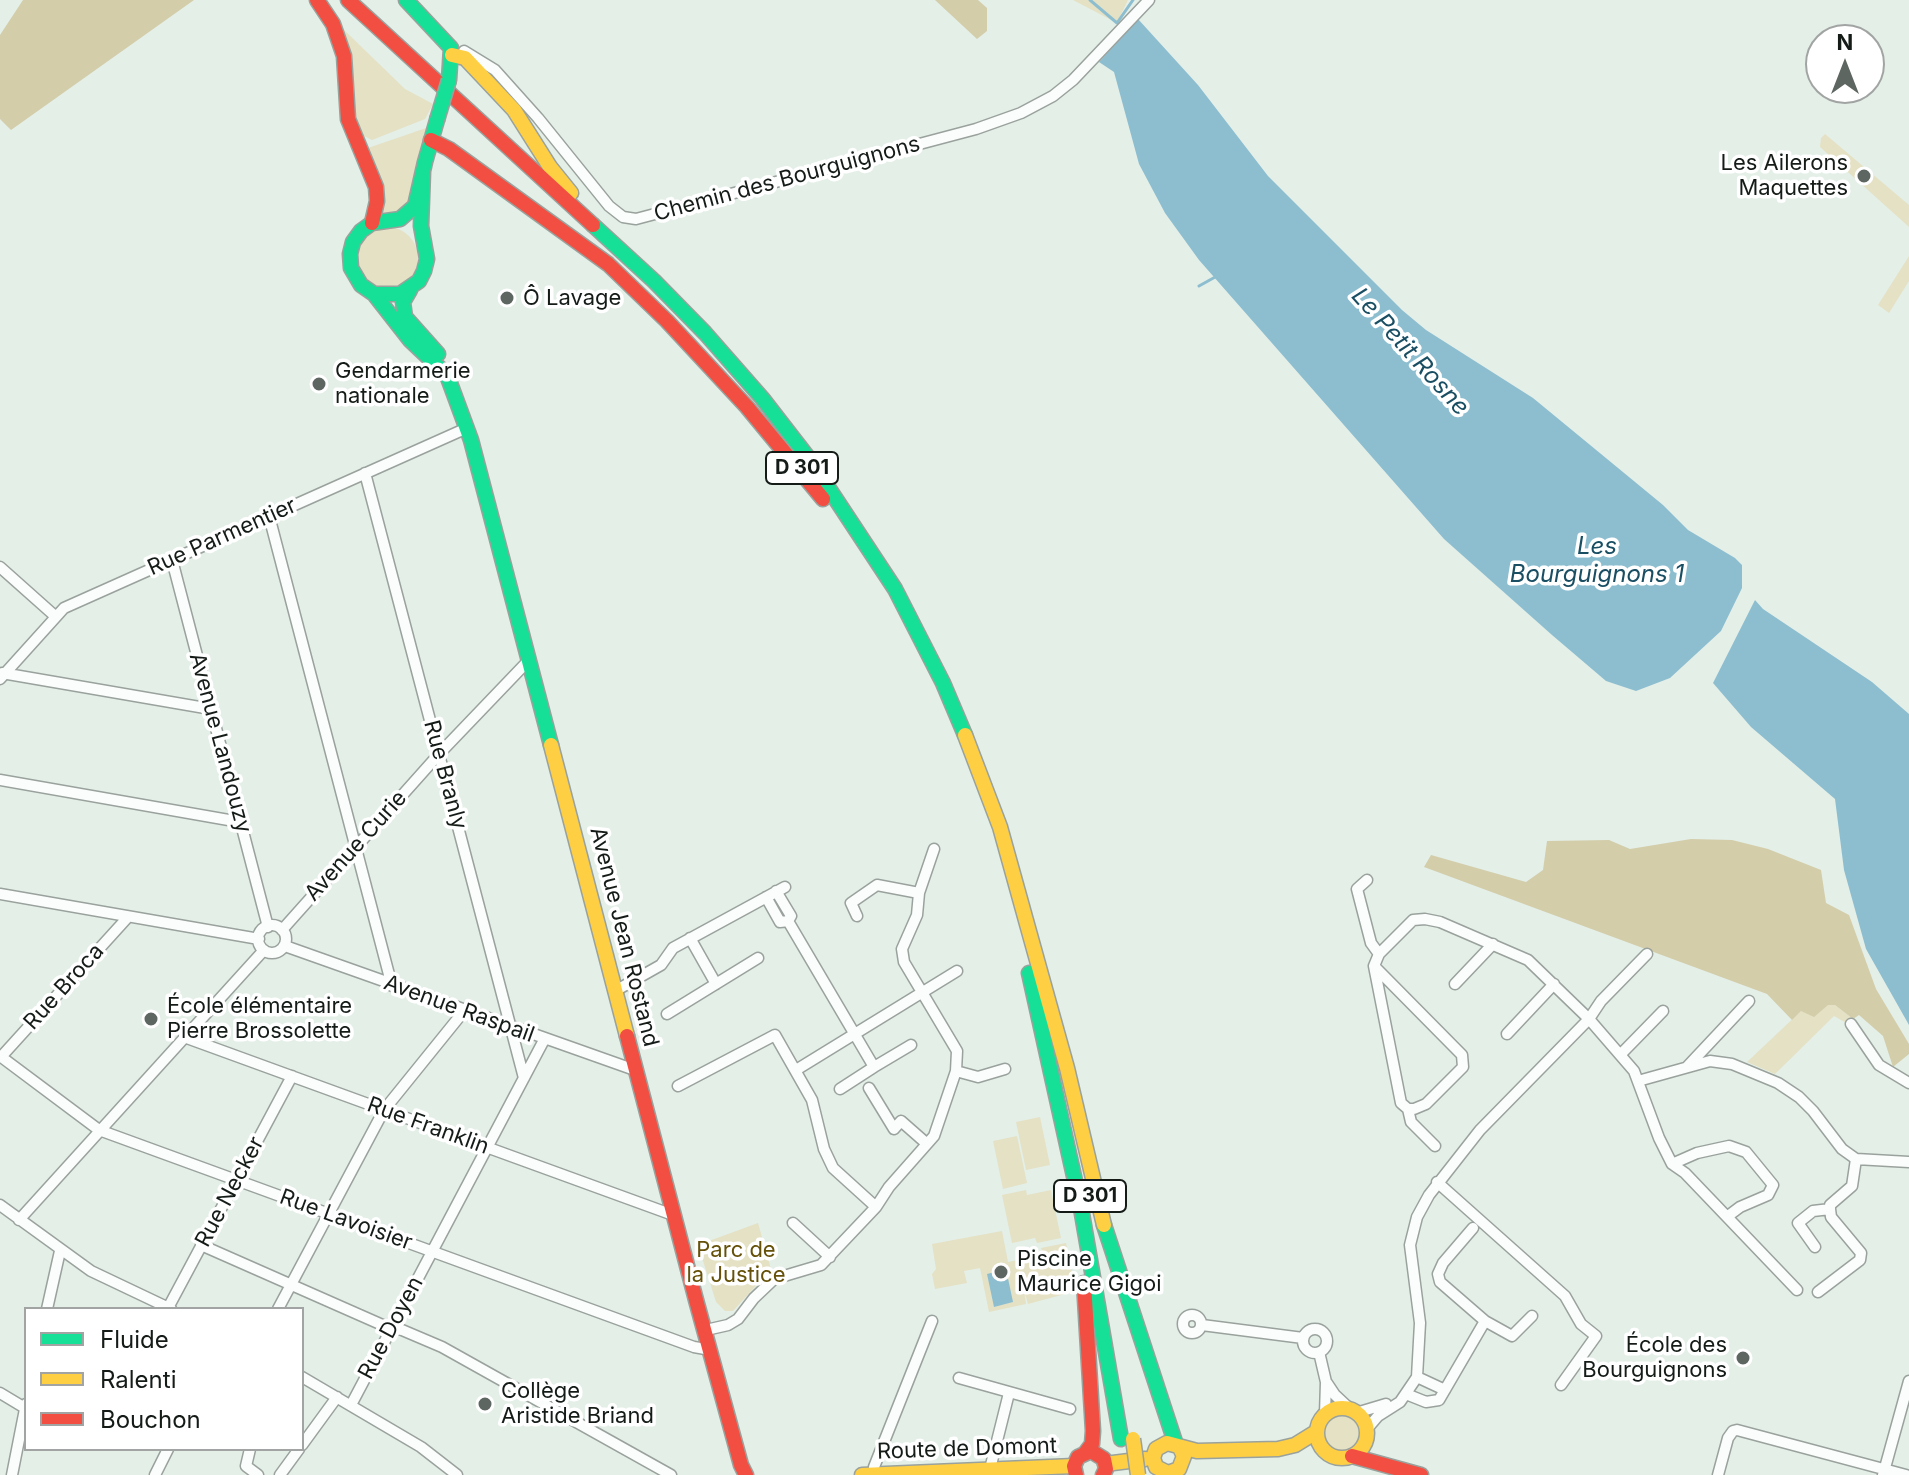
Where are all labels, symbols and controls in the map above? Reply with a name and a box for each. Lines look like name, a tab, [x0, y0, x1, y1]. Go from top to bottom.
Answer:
north arrow	[1805, 24, 1885, 104]
text: N	[1837, 29, 1853, 55]
street label: Chemin des Bourguignons	[651, 131, 923, 227]
place label: Les Ailerons Maquettes	[1720, 150, 1848, 202]
marker: Les Ailerons Maquettes	[1855, 167, 1873, 185]
water label: Le Petit Rosne	[1345, 282, 1475, 422]
place label: Ô Lavage	[523, 285, 621, 311]
marker: Ô Lavage	[498, 289, 516, 307]
place label: Gendarmerie nationale	[335, 358, 471, 410]
marker: Gendarmerie nationale	[310, 375, 328, 393]
road number: D 301	[766, 452, 838, 484]
street label: Rue Parmentier	[144, 492, 300, 582]
water label: Les Bourguignons 1	[1510, 533, 1684, 589]
street label: Avenue Landouzy	[183, 650, 257, 836]
street label: Rue Branly	[418, 717, 472, 833]
street label: Avenue Curie	[300, 785, 412, 907]
street label: Avenue Jean Rostand	[584, 824, 664, 1050]
street label: Rue Broca	[18, 938, 110, 1036]
street label: Avenue Raspail	[380, 970, 538, 1048]
place label: École élémentaire Pierre Brossolette	[167, 993, 352, 1044]
marker: École élémentaire Pierre Brossolette	[142, 1010, 160, 1028]
street label: Rue Franklin	[363, 1092, 493, 1160]
street label: Rue Necker	[190, 1132, 270, 1252]
road number: D 301	[1054, 1180, 1126, 1212]
street label: Rue Lavoisier	[276, 1184, 416, 1256]
park label: Parc de la Justice	[687, 1237, 785, 1288]
place label: Piscine Maurice Gigoi	[1017, 1246, 1162, 1298]
marker: Piscine Maurice Gigoi	[992, 1263, 1010, 1281]
street label: Rue Doyen	[353, 1272, 429, 1384]
legend	[24, 1307, 304, 1451]
text: Fluide	[100, 1325, 169, 1354]
place label: École des Bourguignons	[1582, 1332, 1727, 1384]
marker: École des Bourguignons	[1734, 1349, 1752, 1367]
text: Ralenti	[100, 1365, 176, 1394]
place label: Collège Aristide Briand	[501, 1378, 654, 1430]
marker: Collège Aristide Briand	[476, 1395, 494, 1413]
text: Bouchon	[100, 1405, 201, 1434]
street label: Route de Domont	[876, 1433, 1058, 1465]

